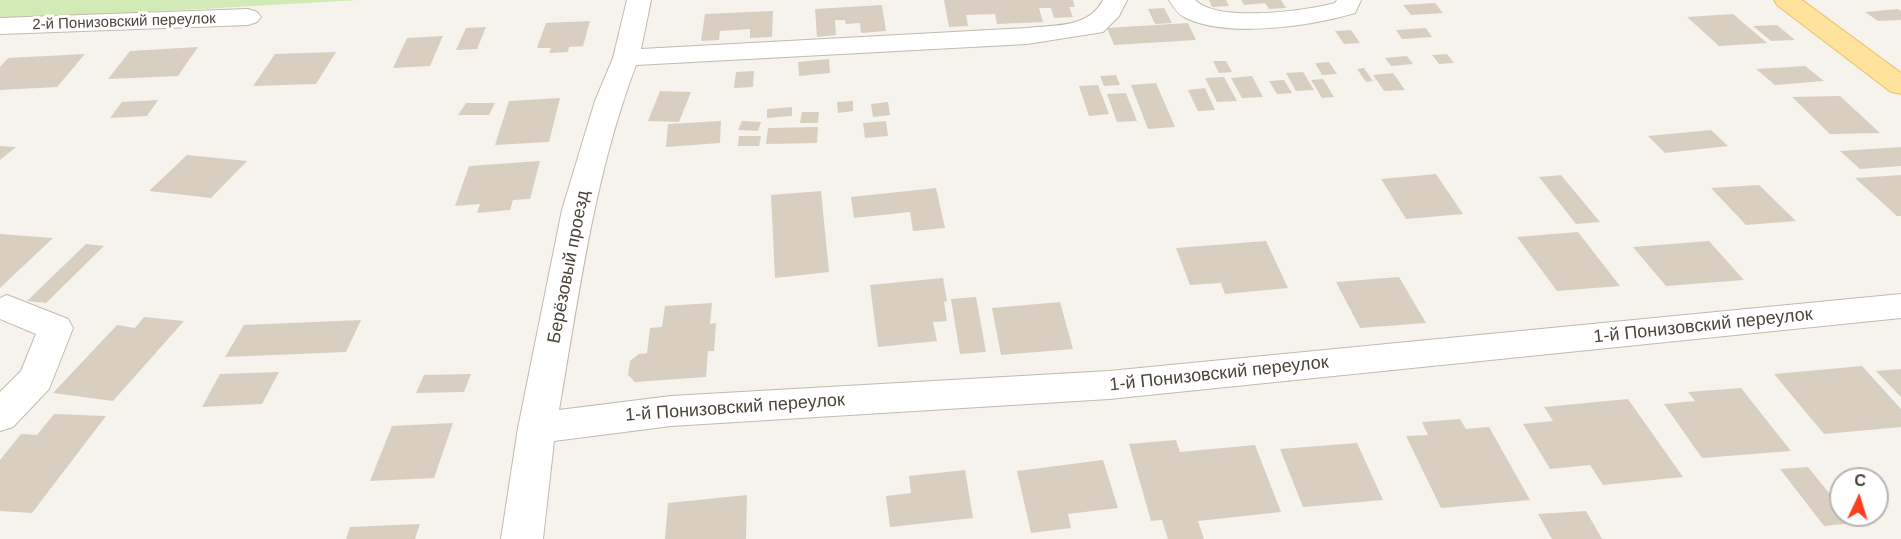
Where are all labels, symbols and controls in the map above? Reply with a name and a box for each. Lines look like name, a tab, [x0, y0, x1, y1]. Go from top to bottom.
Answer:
street label: 2-й Понизовский переулок	[32, 10, 216, 34]
street label: Берёзовый проезд	[544, 189, 594, 345]
street label: 1-й Понизовский переулок	[1592, 304, 1814, 348]
street label: 1-й Понизовский переулок	[1108, 352, 1330, 396]
street label: 1-й Понизовский переулок	[624, 390, 846, 426]
north arrow	[1829, 467, 1889, 527]
text: С	[1854, 472, 1867, 489]

